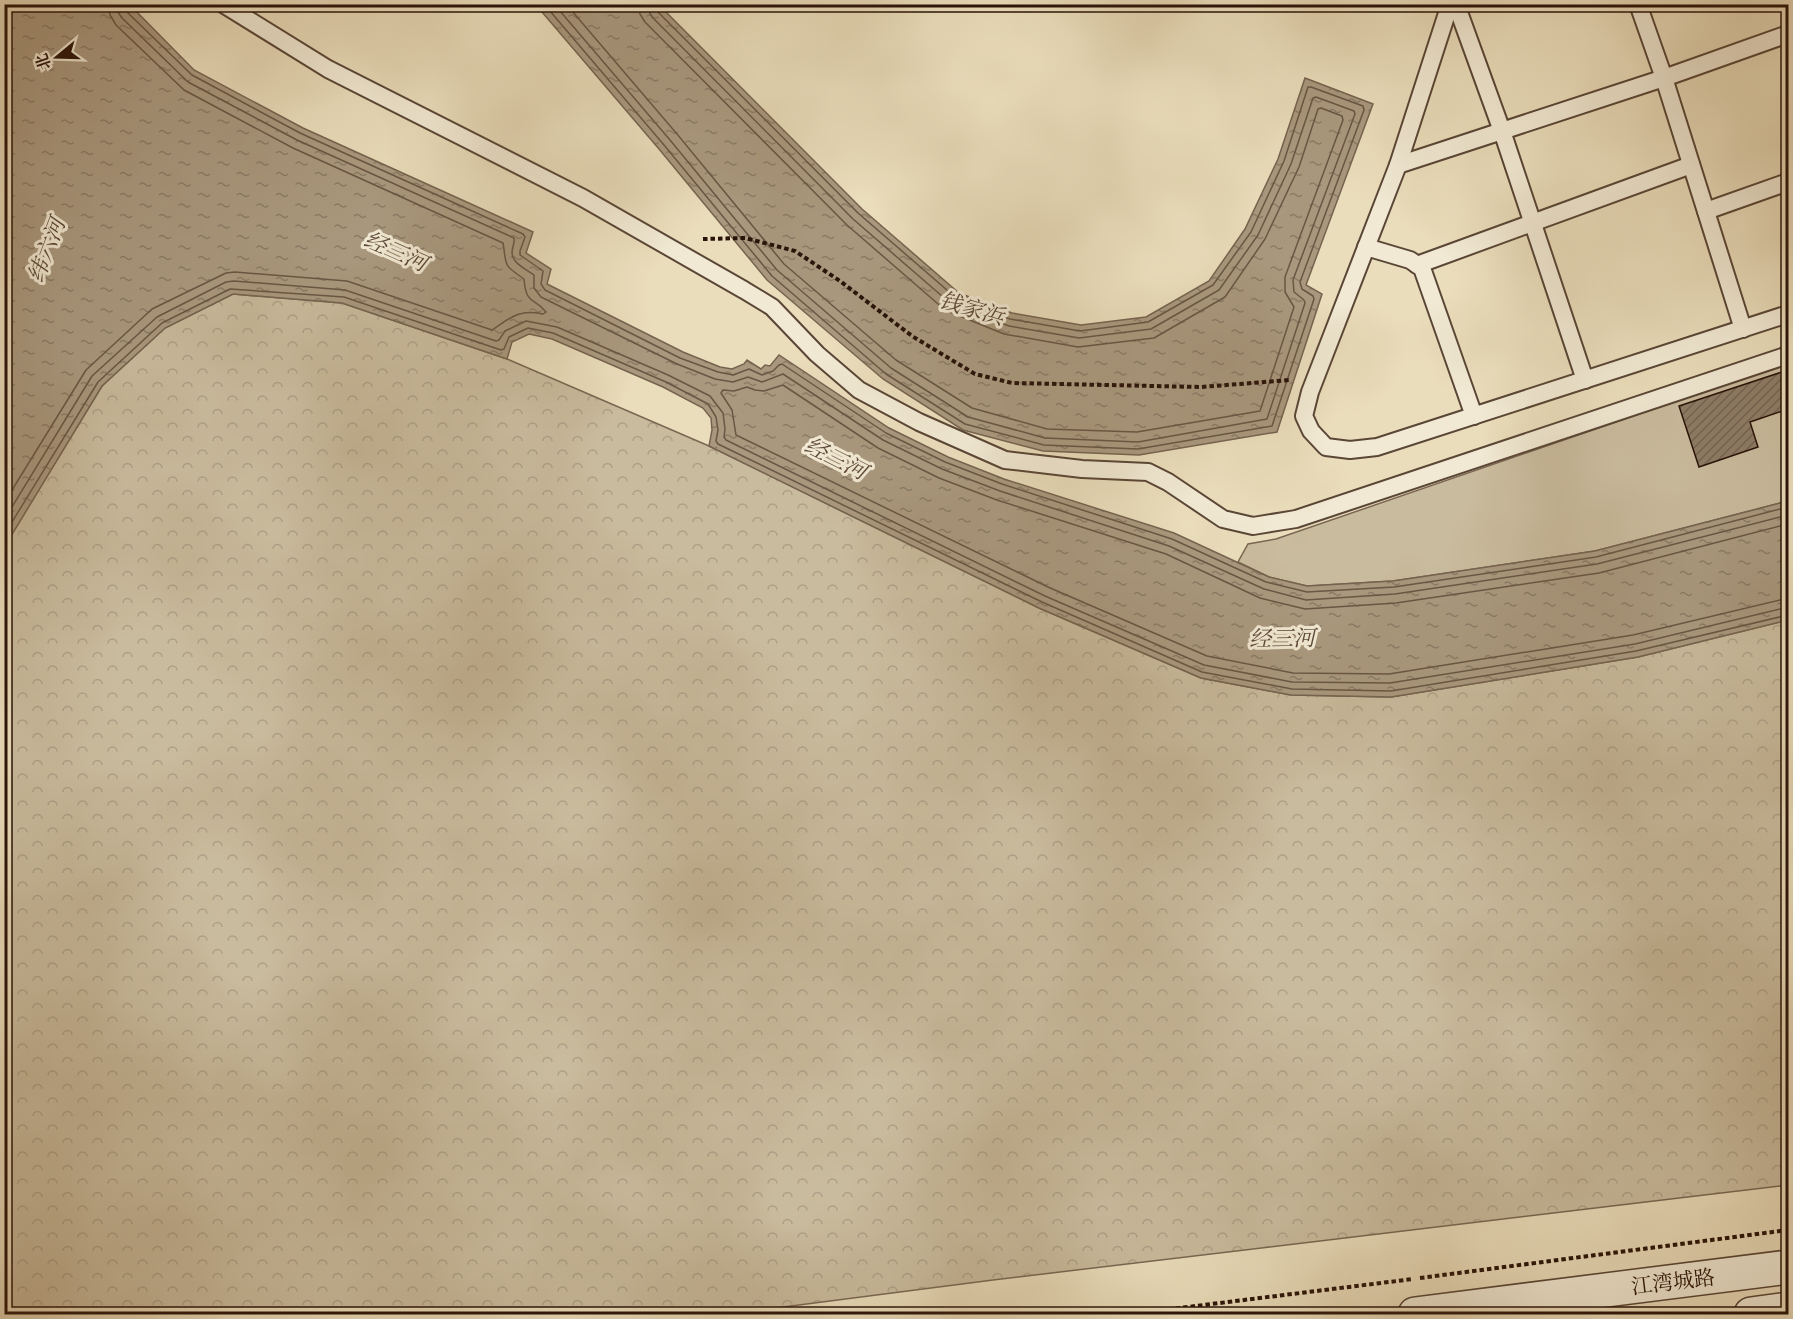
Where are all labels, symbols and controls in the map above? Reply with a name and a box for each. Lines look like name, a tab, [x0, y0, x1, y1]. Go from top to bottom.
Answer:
north arrow	[27, 27, 87, 87]
text: 北	[32, 51, 56, 72]
water label: 纬六河	[23, 211, 73, 286]
water label: 经三河	[360, 227, 435, 280]
water label: 钱家浜	[936, 287, 1009, 332]
water label: 经三河	[800, 432, 874, 488]
water label: 经三河	[1249, 625, 1319, 654]
street label: 江湾城路	[1630, 1265, 1716, 1301]

